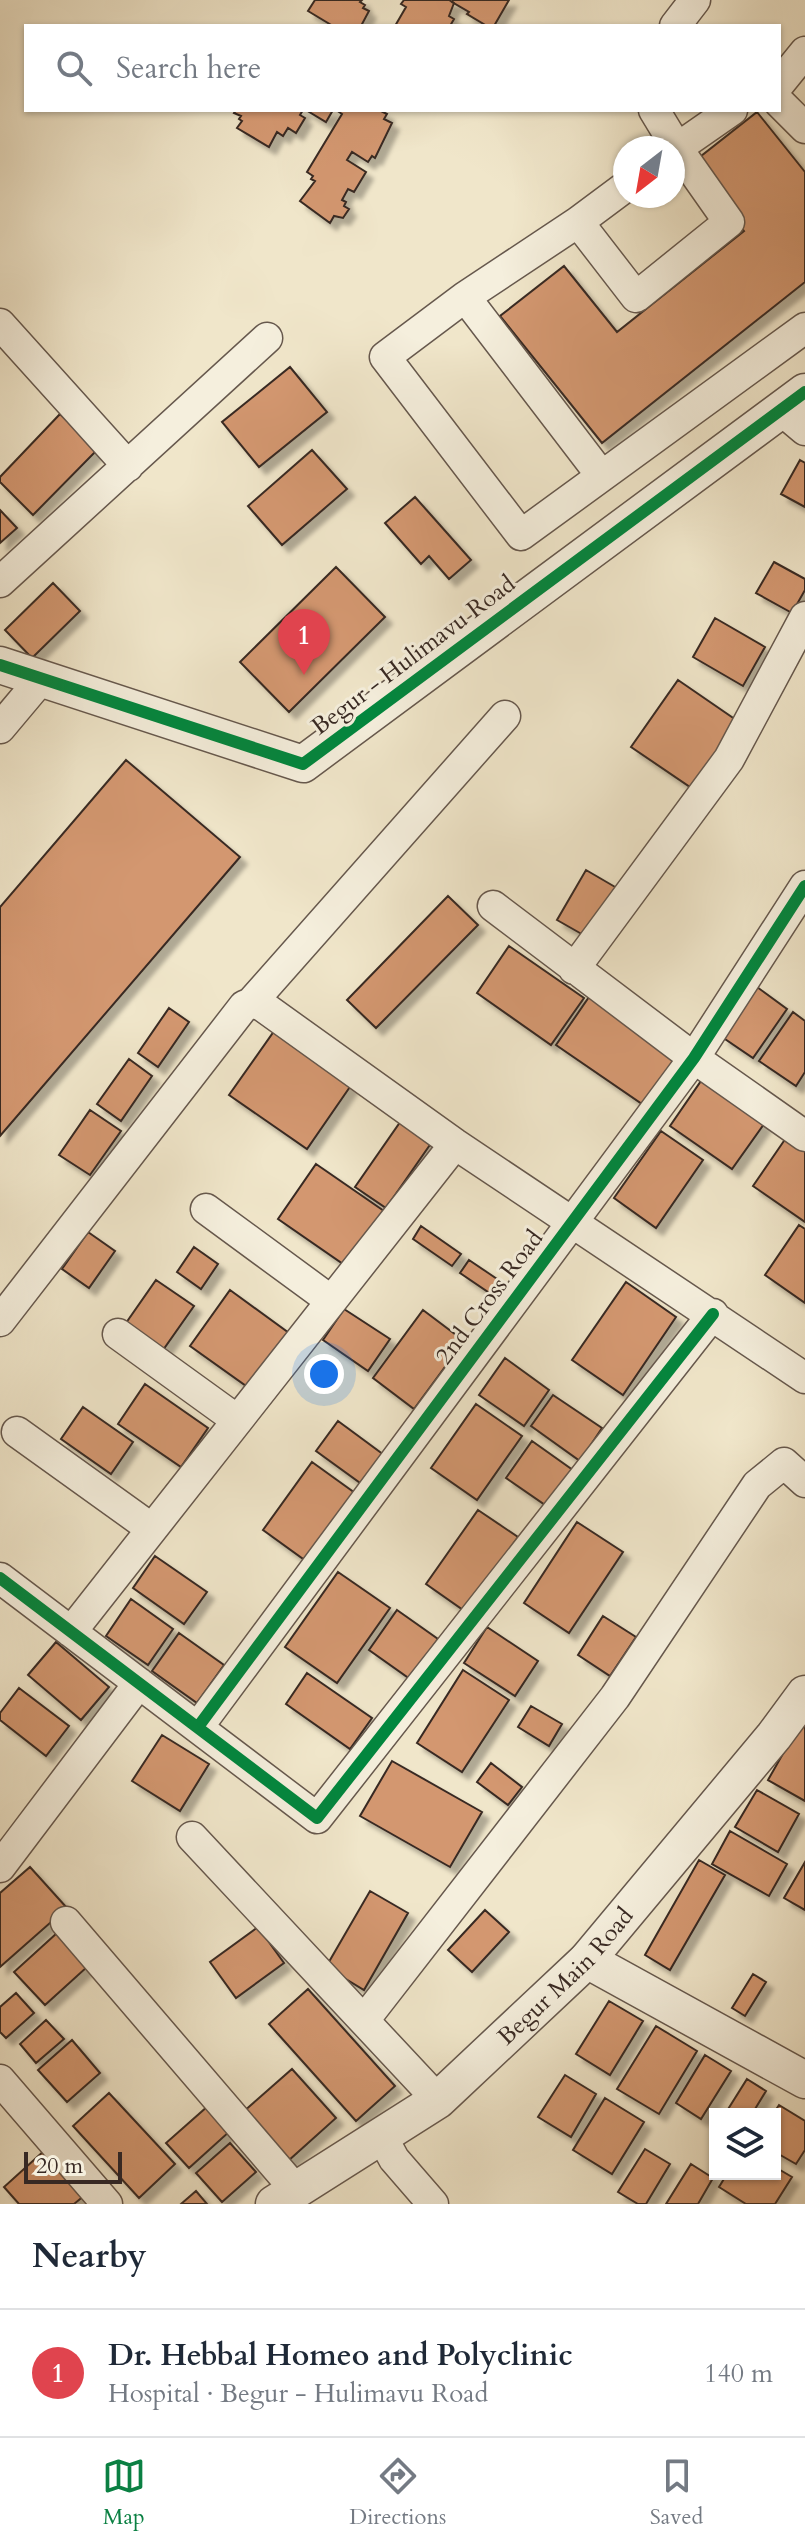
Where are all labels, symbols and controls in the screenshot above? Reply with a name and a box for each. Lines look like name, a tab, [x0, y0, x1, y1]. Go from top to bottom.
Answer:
search box	[24, 24, 781, 112]
icon: search	[52, 46, 96, 90]
text: Search here	[116, 48, 261, 89]
north arrow	[613, 136, 685, 208]
street label: Begur - Hulimavu Road	[305, 568, 522, 743]
pin: 1	[278, 609, 330, 675]
street label: 2nd Cross Road	[428, 1223, 551, 1371]
your location	[304, 1354, 344, 1394]
street label: Begur Main Road	[490, 1900, 641, 2053]
map controls	[709, 2108, 781, 2180]
button: layers	[709, 2108, 781, 2180]
scale bar	[24, 2148, 122, 2184]
text: 20 m	[36, 2151, 83, 2181]
text: Nearby	[32, 2233, 147, 2279]
text: Dr. Hebbal Homeo and Polyclinic	[108, 2335, 573, 2376]
text: 1	[51, 2356, 65, 2391]
text: 140 m	[704, 2356, 773, 2391]
text: Hospital · Begur - Hulimavu Road	[108, 2376, 488, 2411]
tab: Map	[102, 2454, 146, 2532]
tab: Directions	[349, 2454, 446, 2532]
tab: Saved	[650, 2454, 703, 2532]

